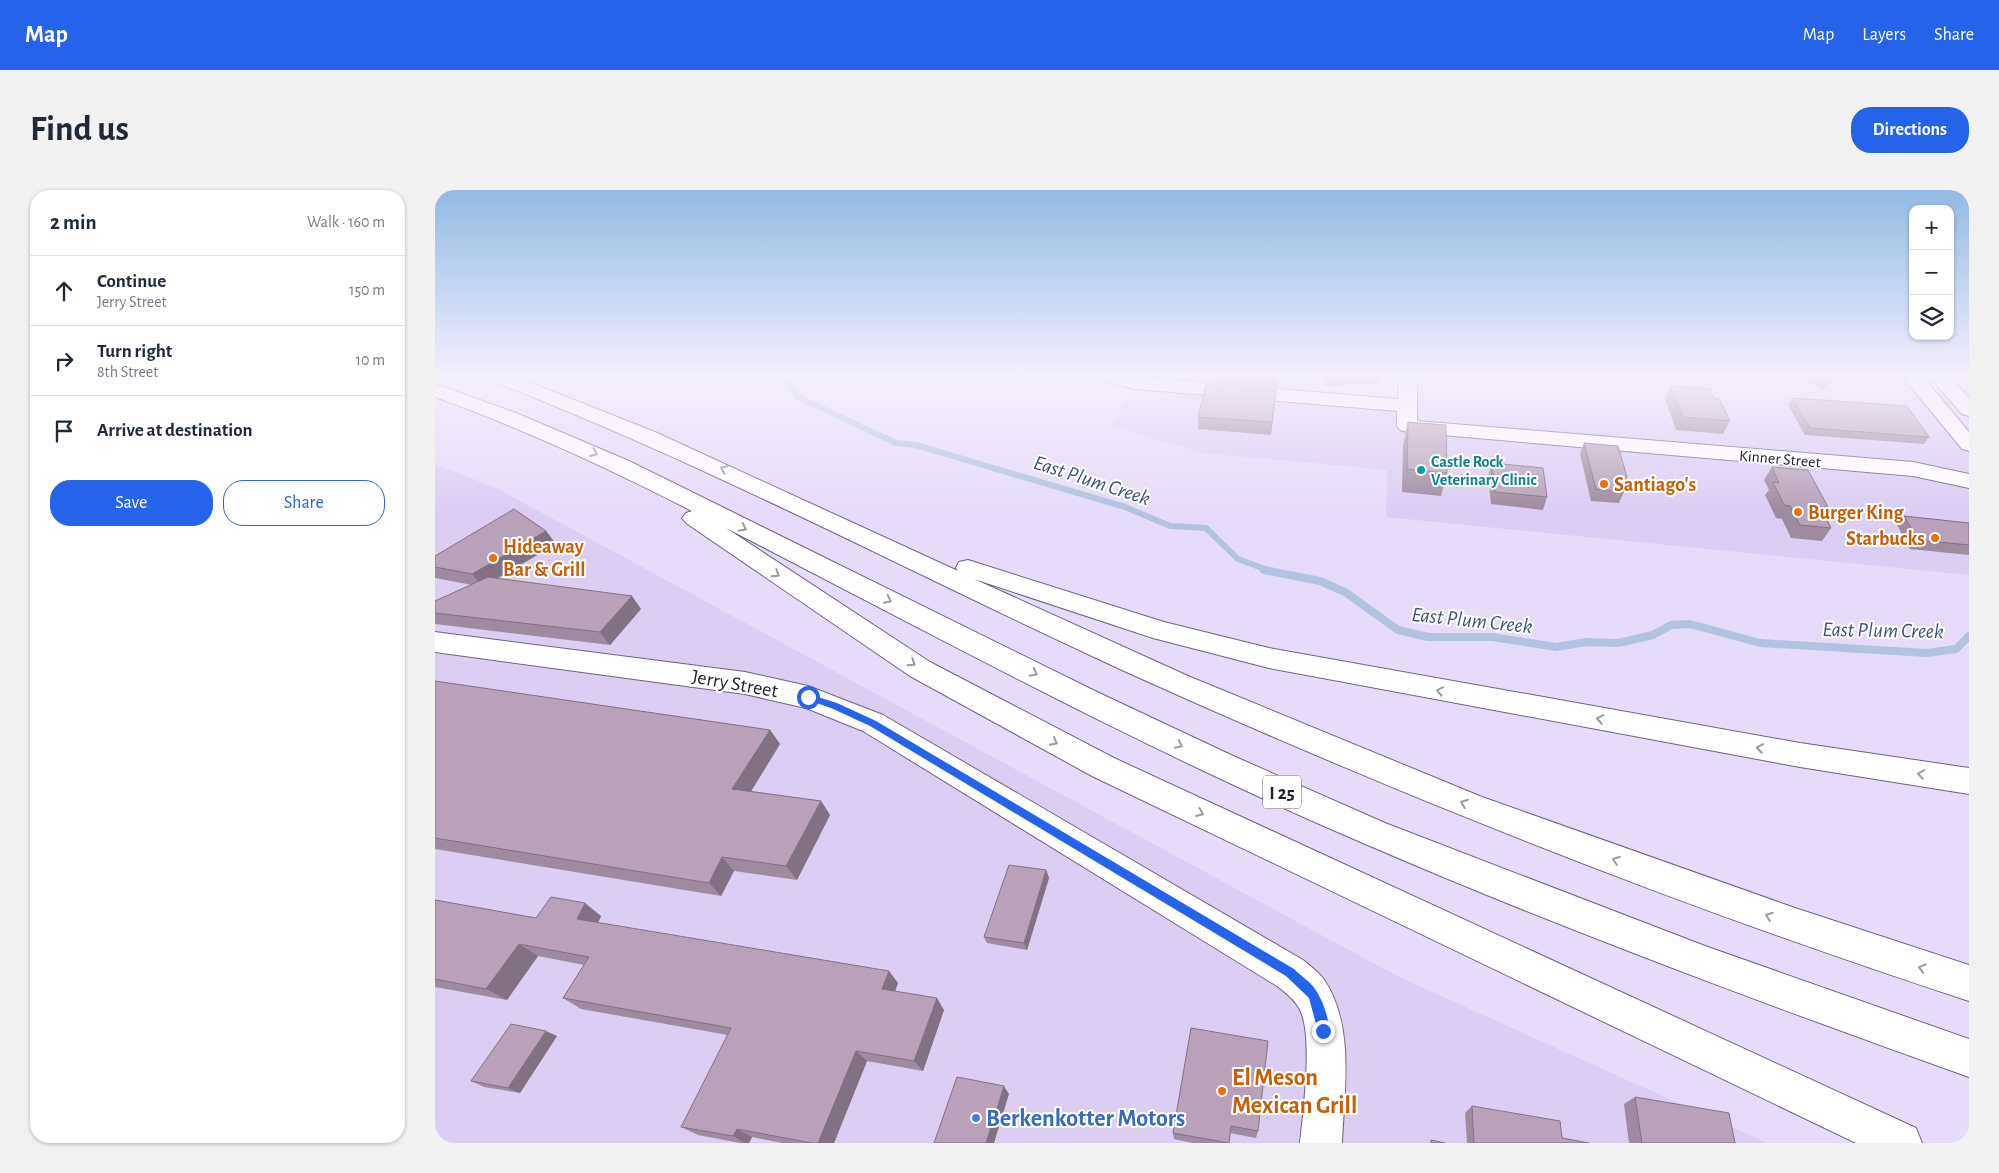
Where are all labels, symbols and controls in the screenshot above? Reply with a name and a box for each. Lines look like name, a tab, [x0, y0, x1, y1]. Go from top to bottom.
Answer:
text: Map	[25, 23, 68, 47]
text: Map	[1803, 26, 1834, 44]
text: Layers	[1862, 26, 1906, 44]
text: Share	[1934, 26, 1974, 44]
button: Directions	[1851, 107, 1969, 153]
text: Find us	[30, 112, 129, 147]
map controls	[1909, 205, 1954, 340]
button: +	[1909, 205, 1954, 250]
text: 2 min	[50, 212, 97, 233]
text: Walk · 160 m	[307, 214, 385, 230]
button: −	[1909, 250, 1954, 295]
text: Continue	[97, 272, 166, 291]
icon: ahead	[50, 277, 78, 305]
text: 150 m	[349, 282, 385, 298]
text: Jerry Street	[97, 294, 167, 310]
button: layers	[1909, 295, 1954, 340]
text: Turn right	[97, 342, 172, 361]
icon: right	[50, 347, 78, 375]
text: 10 m	[356, 352, 385, 368]
text: 8th Street	[97, 364, 158, 380]
icon: arrive	[50, 417, 78, 445]
text: Arrive at destination	[97, 421, 253, 440]
one-way arrow	[589, 447, 598, 458]
street label: Kinner Street	[1738, 447, 1821, 471]
water label: East Plum Creek	[1031, 452, 1153, 509]
place label: Castle Rock Veterinary Clinic	[1431, 454, 1537, 489]
marker: Castle Rock Veterinary Clinic	[1415, 464, 1427, 476]
one-way arrow	[720, 465, 729, 476]
place label: Santiago's	[1614, 475, 1696, 495]
marker: Santiago's	[1598, 478, 1610, 490]
button: Save	[50, 480, 213, 526]
button: Share	[223, 480, 385, 526]
place label: Burger King	[1808, 503, 1905, 523]
marker: Burger King	[1792, 506, 1804, 518]
one-way arrow	[738, 522, 747, 532]
place label: Starbucks	[1846, 529, 1925, 549]
marker: Starbucks	[1929, 532, 1941, 544]
place label: Hideaway Bar & Grill	[503, 537, 586, 580]
marker: Hideaway Bar & Grill	[487, 552, 499, 564]
one-way arrow	[770, 568, 780, 577]
one-way arrow	[883, 594, 892, 604]
water label: East Plum Creek	[1411, 604, 1534, 637]
water label: East Plum Creek	[1822, 619, 1944, 642]
one-way arrow	[906, 657, 916, 666]
street label: Jerry Street	[690, 667, 780, 702]
one-way arrow	[1029, 667, 1038, 677]
route start	[797, 686, 820, 709]
one-way arrow	[1436, 686, 1445, 696]
one-way arrow	[1596, 715, 1605, 725]
one-way arrow	[1049, 735, 1058, 745]
one-way arrow	[1174, 738, 1183, 749]
one-way arrow	[1756, 743, 1765, 753]
one-way arrow	[1916, 769, 1925, 779]
road number: I 25	[1263, 776, 1301, 808]
one-way arrow	[1460, 799, 1469, 810]
one-way arrow	[1195, 807, 1204, 817]
one-way arrow	[1612, 856, 1621, 866]
one-way arrow	[1765, 912, 1773, 922]
one-way arrow	[1919, 964, 1927, 974]
route end	[1312, 1020, 1335, 1043]
place label: El Meson Mexican Grill	[1232, 1066, 1357, 1118]
marker: El Meson Mexican Grill	[1216, 1085, 1228, 1097]
place label: Berkenkotter Motors	[986, 1107, 1185, 1131]
marker: Berkenkotter Motors	[970, 1112, 982, 1124]

